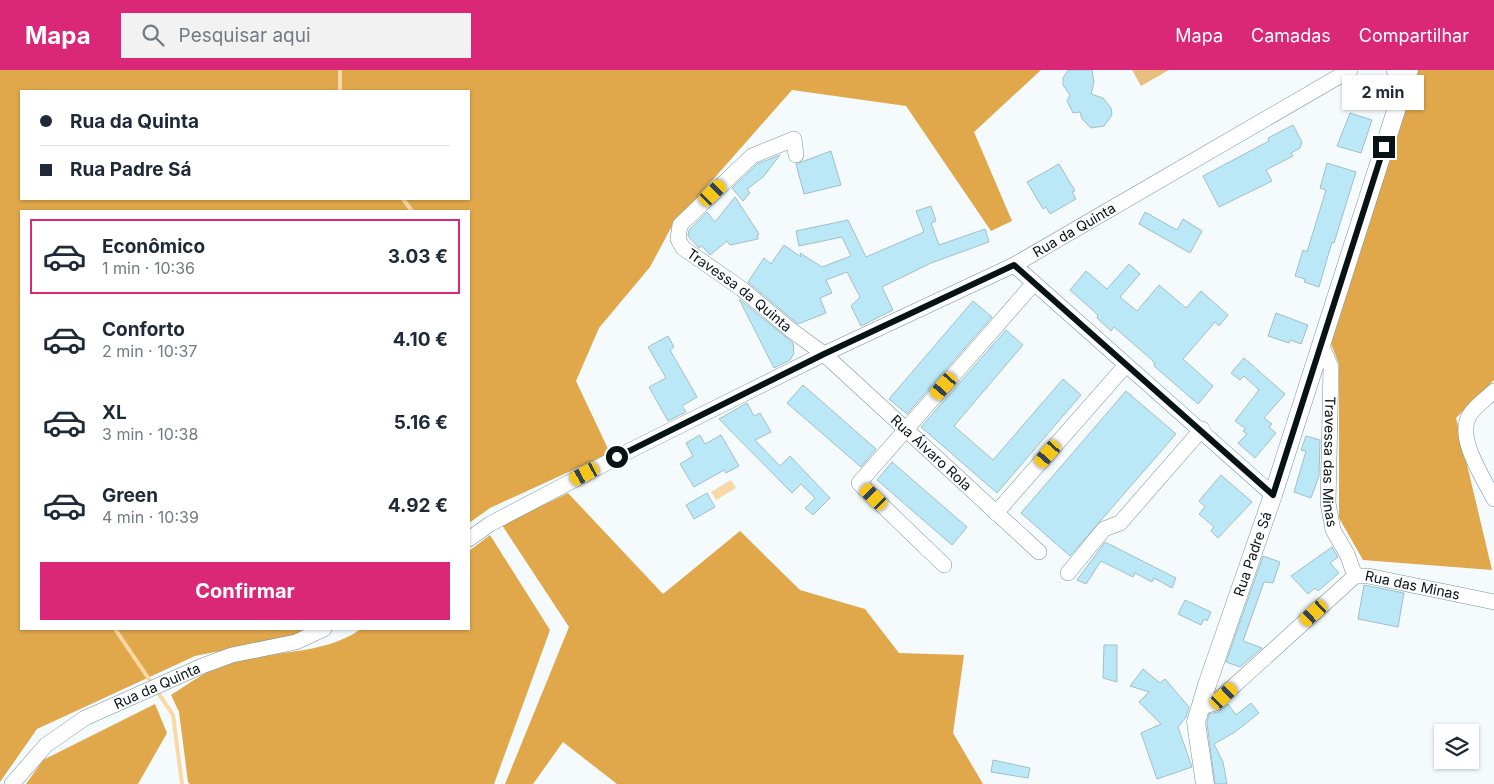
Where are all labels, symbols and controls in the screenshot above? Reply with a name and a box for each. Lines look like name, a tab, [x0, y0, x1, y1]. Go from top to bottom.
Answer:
search box	[121, 13, 471, 58]
text: Mapa	[25, 21, 91, 50]
icon: search	[139, 21, 167, 49]
text: Pesquisar aqui	[179, 24, 311, 47]
text: Mapa	[1175, 25, 1223, 46]
text: Camadas	[1251, 25, 1331, 46]
text: Compartilhar	[1359, 25, 1469, 46]
callout: 2 min	[1343, 75, 1425, 110]
text: 2 min	[1362, 82, 1404, 102]
text: Rua da Quinta	[70, 110, 199, 133]
route end	[1373, 136, 1395, 158]
text: Rua Padre Sá	[70, 158, 191, 181]
car	[696, 177, 729, 209]
street label: Rua da Quinta	[1030, 199, 1118, 260]
icon: car	[42, 234, 87, 279]
text: Econômico	[102, 235, 205, 258]
text: 3.03 €	[388, 245, 448, 268]
street label: Travessa da Quinta	[684, 245, 795, 335]
text: 1 min · 10:36	[102, 258, 195, 278]
icon: car	[42, 317, 87, 362]
text: Conforto	[102, 318, 185, 341]
text: 4.10 €	[393, 328, 448, 351]
text: 2 min · 10:37	[102, 341, 197, 361]
car	[928, 370, 959, 402]
street label: Travessa das Minas	[1320, 396, 1341, 528]
icon: car	[42, 400, 87, 445]
text: XL	[102, 401, 127, 424]
text: 5.16 €	[394, 411, 448, 434]
street label: Rua Álvaro Rola	[888, 411, 976, 494]
text: 3 min · 10:38	[102, 424, 198, 444]
car	[1032, 438, 1063, 470]
route start	[606, 446, 628, 468]
car	[568, 460, 601, 488]
car	[857, 481, 890, 513]
icon: car	[42, 483, 87, 528]
text: Green	[102, 484, 158, 507]
text: 4.92 €	[388, 494, 448, 517]
text: 4 min · 10:39	[102, 507, 199, 527]
street label: Rua Padre Sá	[1230, 509, 1275, 598]
button: Confirmar	[40, 562, 450, 620]
street label: Rua das Minas	[1364, 567, 1462, 603]
car	[1297, 597, 1330, 629]
street label: Rua da Quinta	[111, 659, 203, 712]
car	[1207, 680, 1240, 712]
map controls	[1434, 724, 1479, 769]
button: layers	[1434, 724, 1479, 769]

